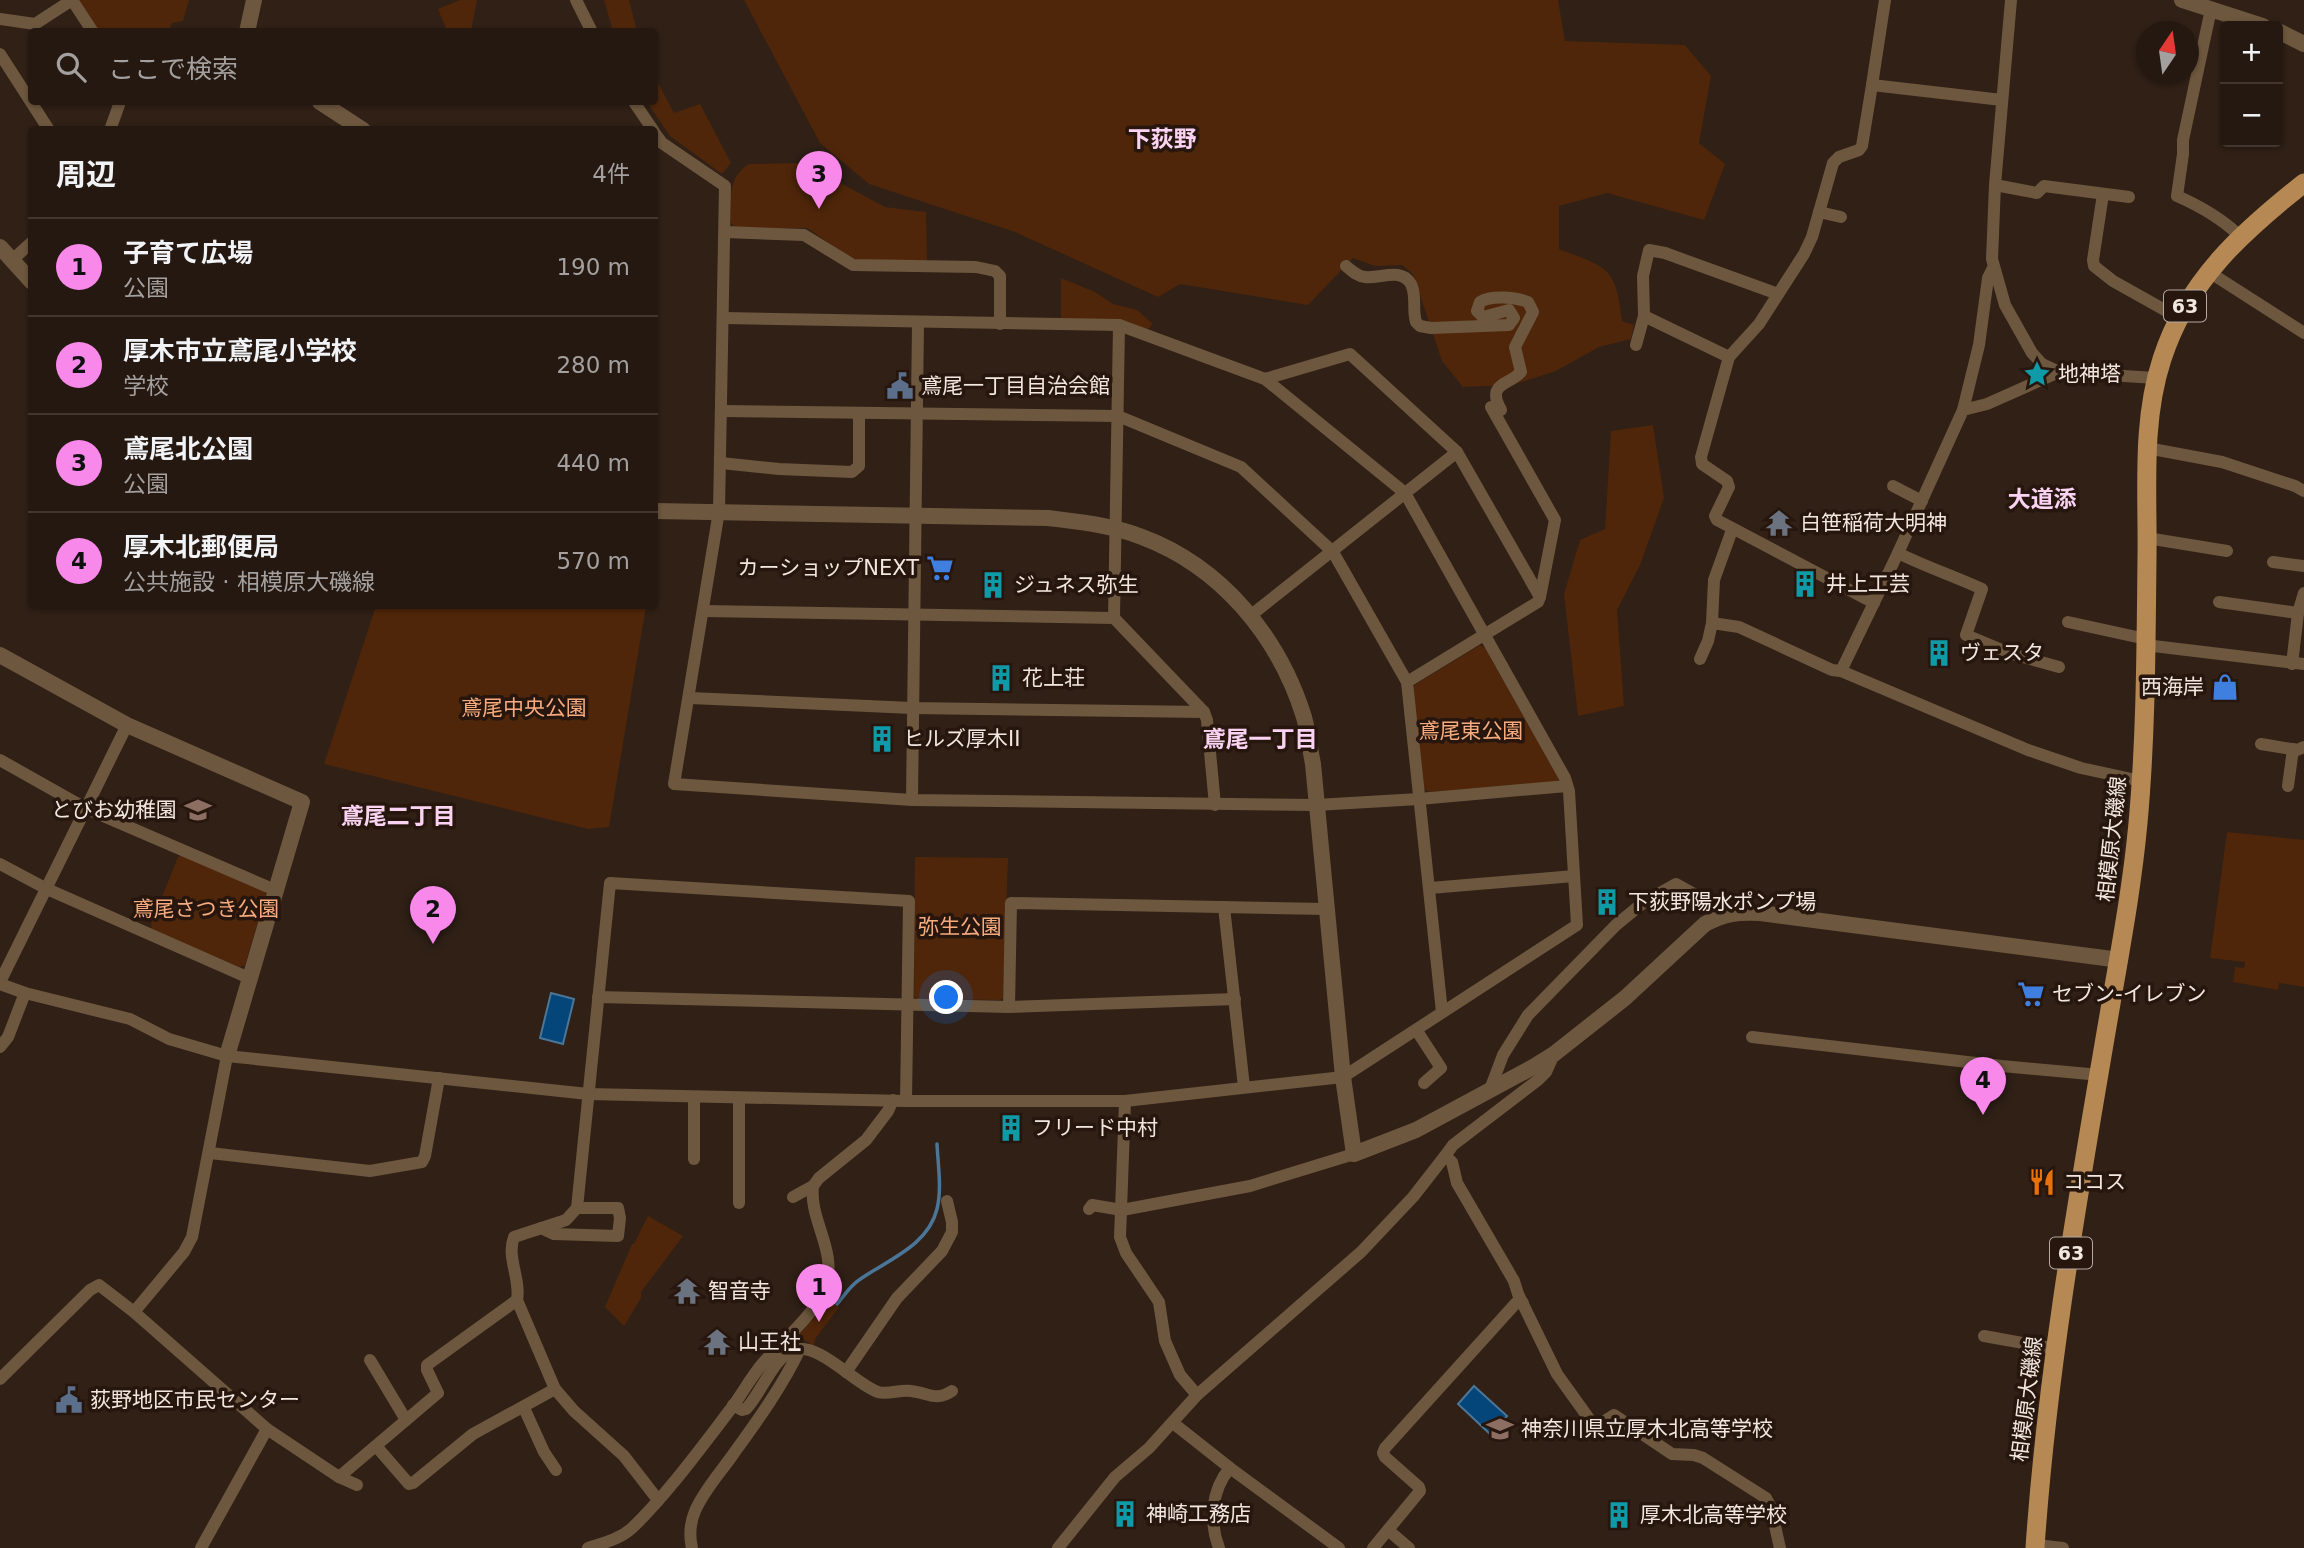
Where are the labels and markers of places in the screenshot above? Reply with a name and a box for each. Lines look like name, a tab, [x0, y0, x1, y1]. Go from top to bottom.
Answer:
pin: 3	[796, 151, 842, 209]
place icon: 地神塔	[2022, 359, 2052, 389]
place label: 地神塔	[2058, 362, 2121, 386]
public building icon: 鳶尾一丁目自治会館	[885, 371, 915, 401]
place label: 鳶尾一丁目自治会館	[921, 374, 1110, 398]
temple icon: 白笹稲荷大明神	[1764, 508, 1794, 538]
place label: 白笹稲荷大明神	[1800, 511, 1947, 535]
supermarket icon: カーショップNEXT	[925, 553, 955, 583]
place label: カーショップNEXT	[738, 556, 919, 580]
building icon: 井上工芸	[1790, 569, 1820, 599]
building icon: ジュネス弥生	[978, 570, 1008, 600]
place label: 井上工芸	[1826, 572, 1910, 596]
place label: ジュネス弥生	[1014, 573, 1139, 597]
building icon: ヴェスタ	[1924, 638, 1954, 668]
place label: ヴェスタ	[1960, 641, 2044, 665]
building icon: 花上荘	[986, 663, 1016, 693]
place label: 花上荘	[1022, 666, 1085, 690]
shop icon: 西海岸	[2210, 672, 2240, 702]
place label: 西海岸	[2141, 675, 2204, 699]
building icon: ヒルズ厚木II	[867, 724, 897, 754]
place label: ヒルズ厚木II	[903, 727, 1020, 751]
school or university icon: とびお幼稚園	[183, 795, 213, 825]
place label: とびお幼稚園	[51, 798, 177, 822]
pin: 2	[410, 886, 456, 944]
building icon: 下荻野陽水ポンプ場	[1592, 887, 1622, 917]
place label: 下荻野陽水ポンプ場	[1628, 890, 1816, 914]
supermarket icon: セブン-イレブン	[2016, 979, 2046, 1009]
place label: セブン-イレブン	[2052, 982, 2207, 1006]
pin: 4	[1960, 1057, 2006, 1115]
building icon: フリード中村	[996, 1113, 1026, 1143]
place label: フリード中村	[1032, 1116, 1158, 1140]
restaurant icon: ココス	[2027, 1167, 2057, 1197]
place label: ココス	[2063, 1170, 2126, 1194]
pin: 1	[796, 1264, 842, 1322]
temple icon: 智音寺	[672, 1276, 702, 1306]
place label: 智音寺	[708, 1279, 771, 1303]
temple icon: 山王社	[702, 1327, 732, 1357]
place label: 山王社	[738, 1330, 801, 1354]
public building icon: 荻野地区市民センター	[54, 1385, 84, 1415]
place label: 荻野地区市民センター	[90, 1388, 300, 1412]
school or university icon: 神奈川県立厚木北高等学校	[1485, 1414, 1515, 1444]
place label: 神奈川県立厚木北高等学校	[1521, 1417, 1773, 1441]
building icon: 神崎工務店	[1110, 1499, 1140, 1529]
building icon: 厚木北高等学校	[1604, 1500, 1634, 1530]
place label: 神崎工務店	[1146, 1502, 1251, 1526]
place label: 厚木北高等学校	[1640, 1503, 1787, 1527]

